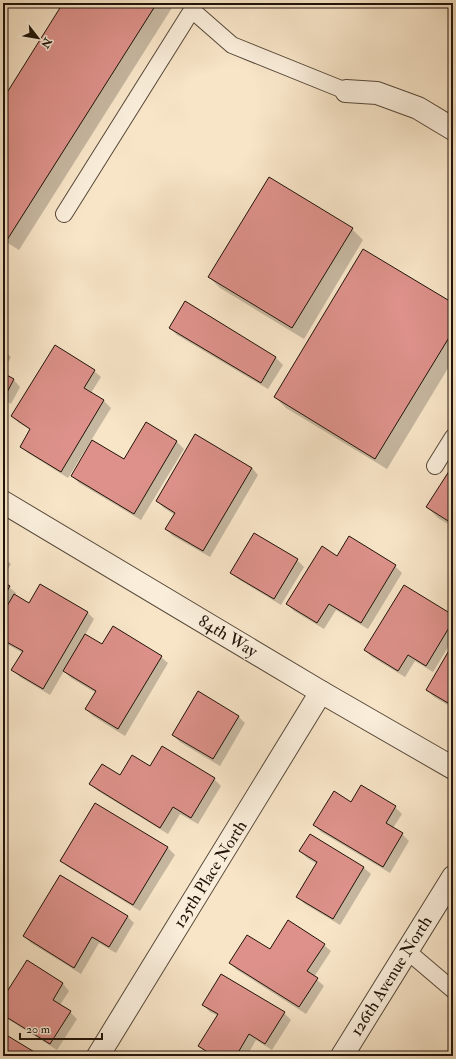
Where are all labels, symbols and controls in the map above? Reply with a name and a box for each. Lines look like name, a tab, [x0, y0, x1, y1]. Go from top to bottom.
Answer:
north arrow	[18, 18, 58, 58]
text: N	[37, 34, 55, 51]
street label: 84th Way	[194, 610, 262, 663]
street label: 125th Place North	[169, 816, 251, 932]
street label: 126th Avenue North	[346, 912, 436, 1040]
scale bar	[20, 1015, 102, 1041]
text: 20 m	[26, 1022, 51, 1037]

